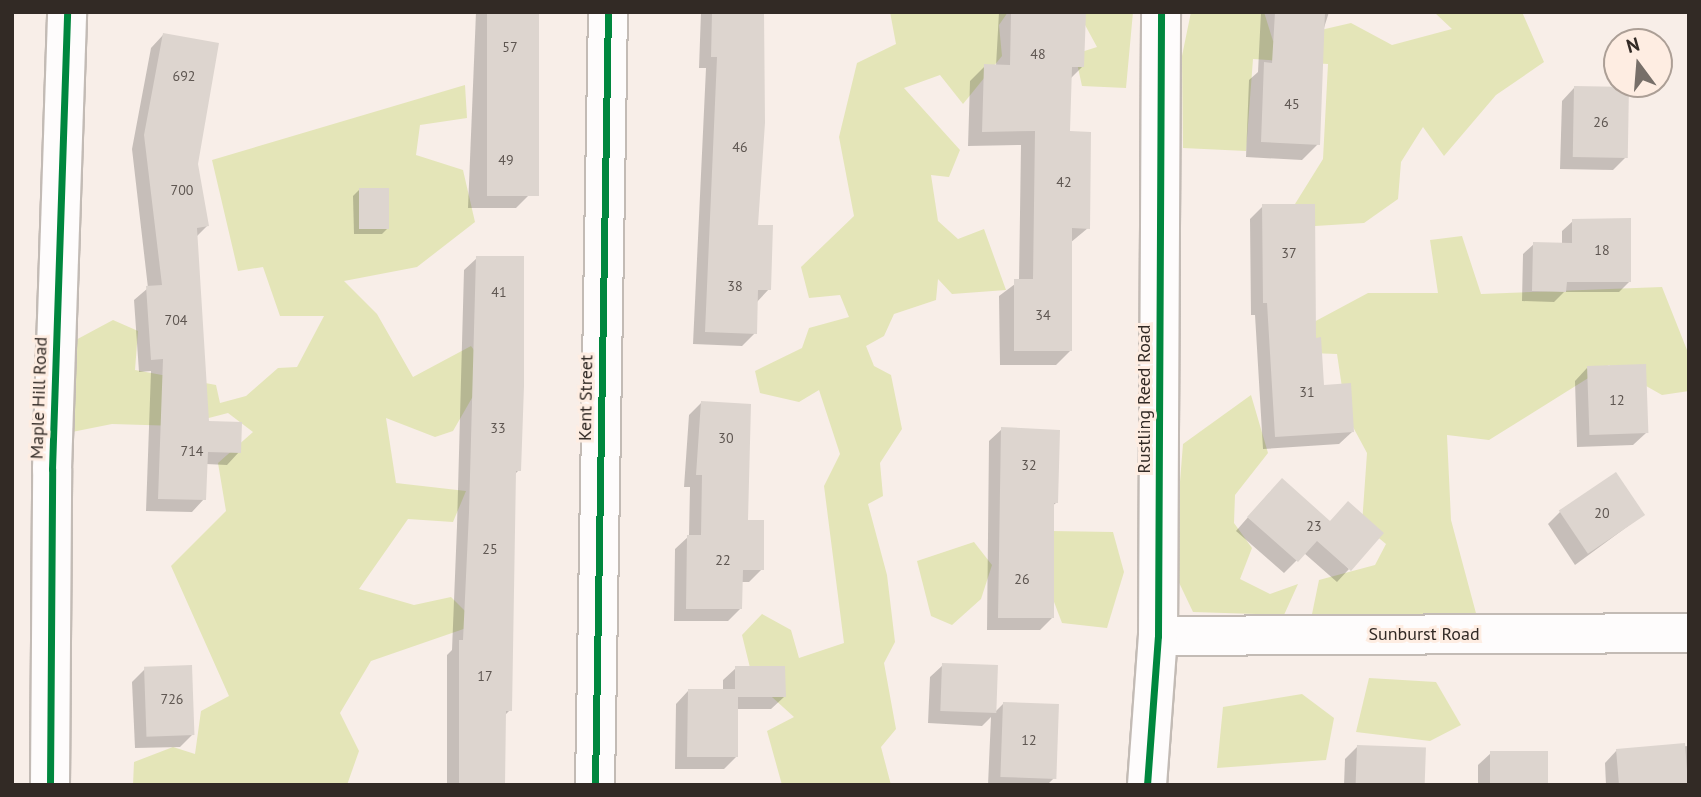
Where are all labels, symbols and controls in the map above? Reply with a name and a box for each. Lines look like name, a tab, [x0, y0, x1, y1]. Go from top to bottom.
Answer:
north arrow	[1603, 28, 1673, 98]
text: N	[1623, 31, 1642, 58]
house number: 57	[502, 39, 518, 55]
house number: 48	[1030, 46, 1046, 62]
house number: 692	[173, 68, 195, 84]
house number: 45	[1284, 96, 1300, 112]
house number: 26	[1593, 114, 1609, 130]
house number: 46	[732, 139, 748, 155]
house number: 49	[498, 152, 514, 168]
house number: 42	[1056, 174, 1072, 190]
house number: 700	[171, 182, 193, 198]
house number: 18	[1594, 242, 1610, 258]
house number: 37	[1281, 245, 1297, 261]
house number: 38	[727, 278, 743, 294]
house number: 41	[491, 284, 507, 300]
house number: 34	[1035, 307, 1051, 323]
house number: 704	[165, 312, 187, 328]
street label: Rustling Reed Road	[1133, 325, 1155, 473]
street label: Maple Hill Road	[26, 336, 52, 460]
street label: Kent Street	[574, 355, 598, 441]
house number: 31	[1299, 384, 1315, 400]
house number: 12	[1609, 392, 1625, 408]
house number: 33	[490, 420, 506, 436]
house number: 30	[718, 430, 734, 446]
house number: 714	[181, 443, 203, 459]
house number: 32	[1021, 457, 1037, 473]
house number: 20	[1594, 505, 1610, 521]
house number: 23	[1306, 518, 1322, 534]
house number: 25	[482, 541, 498, 557]
house number: 22	[715, 552, 731, 568]
house number: 26	[1014, 571, 1030, 587]
street label: Sunburst Road	[1368, 623, 1480, 645]
house number: 17	[477, 668, 493, 684]
house number: 726	[161, 691, 183, 707]
house number: 12	[1021, 732, 1037, 748]

